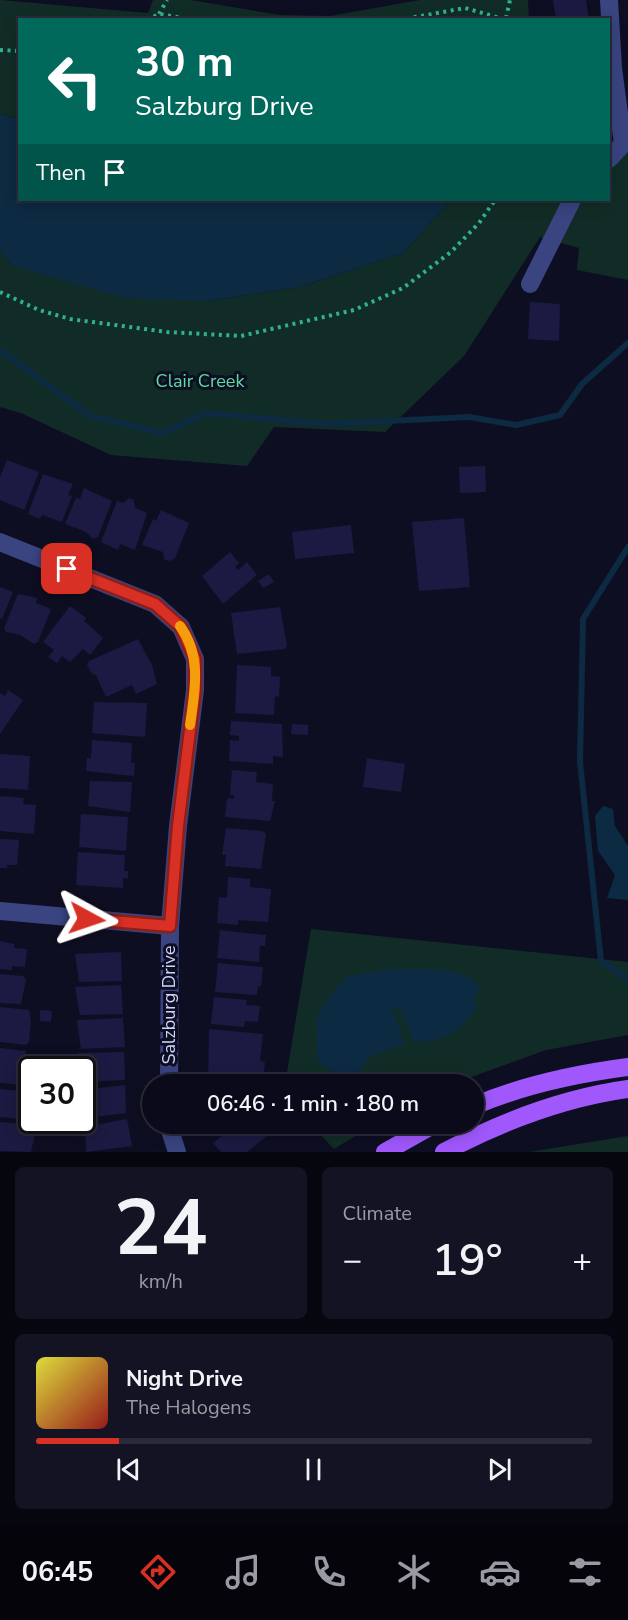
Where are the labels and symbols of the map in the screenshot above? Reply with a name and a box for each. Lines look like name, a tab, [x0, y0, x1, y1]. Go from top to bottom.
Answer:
park label: Clair Creek	[156, 369, 245, 393]
pin	[41, 543, 92, 594]
position arrow	[55, 887, 119, 951]
street label: Salzburg Drive	[157, 945, 181, 1065]
speed limit sign: 30	[18, 1056, 96, 1134]

